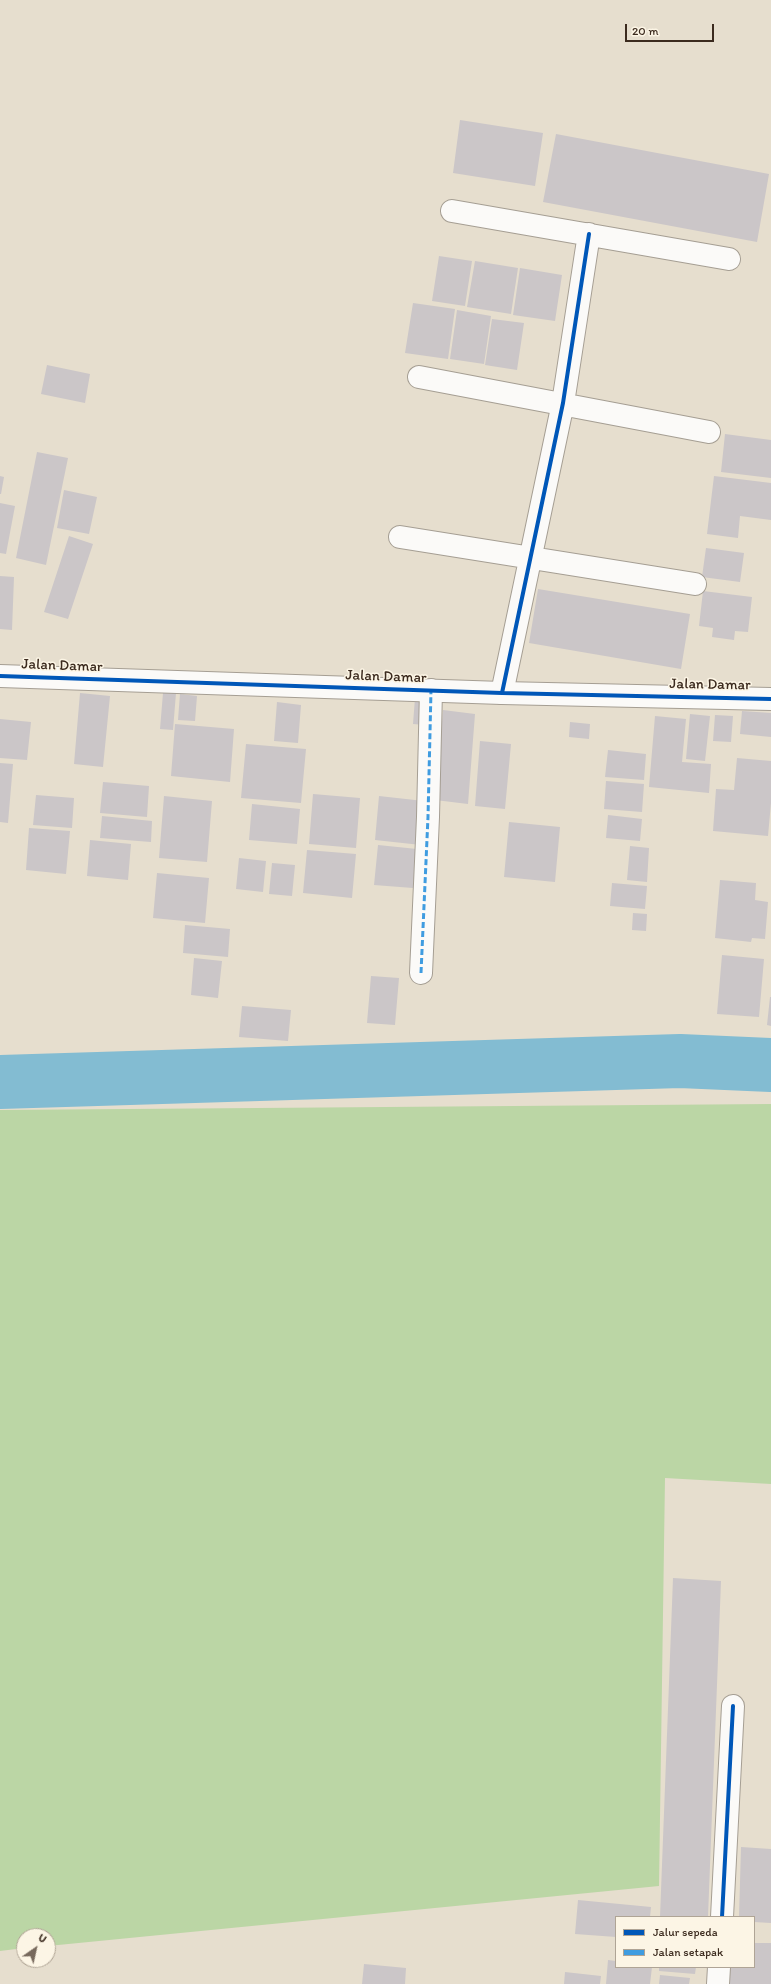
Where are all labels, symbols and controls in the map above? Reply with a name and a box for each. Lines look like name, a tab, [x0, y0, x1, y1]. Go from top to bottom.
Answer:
scale bar	[627, 16, 716, 42]
text: 20 m	[632, 24, 659, 38]
street label: Jalan Damar	[21, 656, 103, 676]
street label: Jalan Damar	[345, 667, 427, 687]
street label: Jalan Damar	[669, 675, 751, 695]
legend	[615, 1916, 755, 1968]
text: Jalur sepeda	[653, 1925, 718, 1939]
north arrow	[16, 1928, 56, 1968]
text: U	[36, 1931, 49, 1946]
text: Jalan setapak	[653, 1945, 723, 1959]

